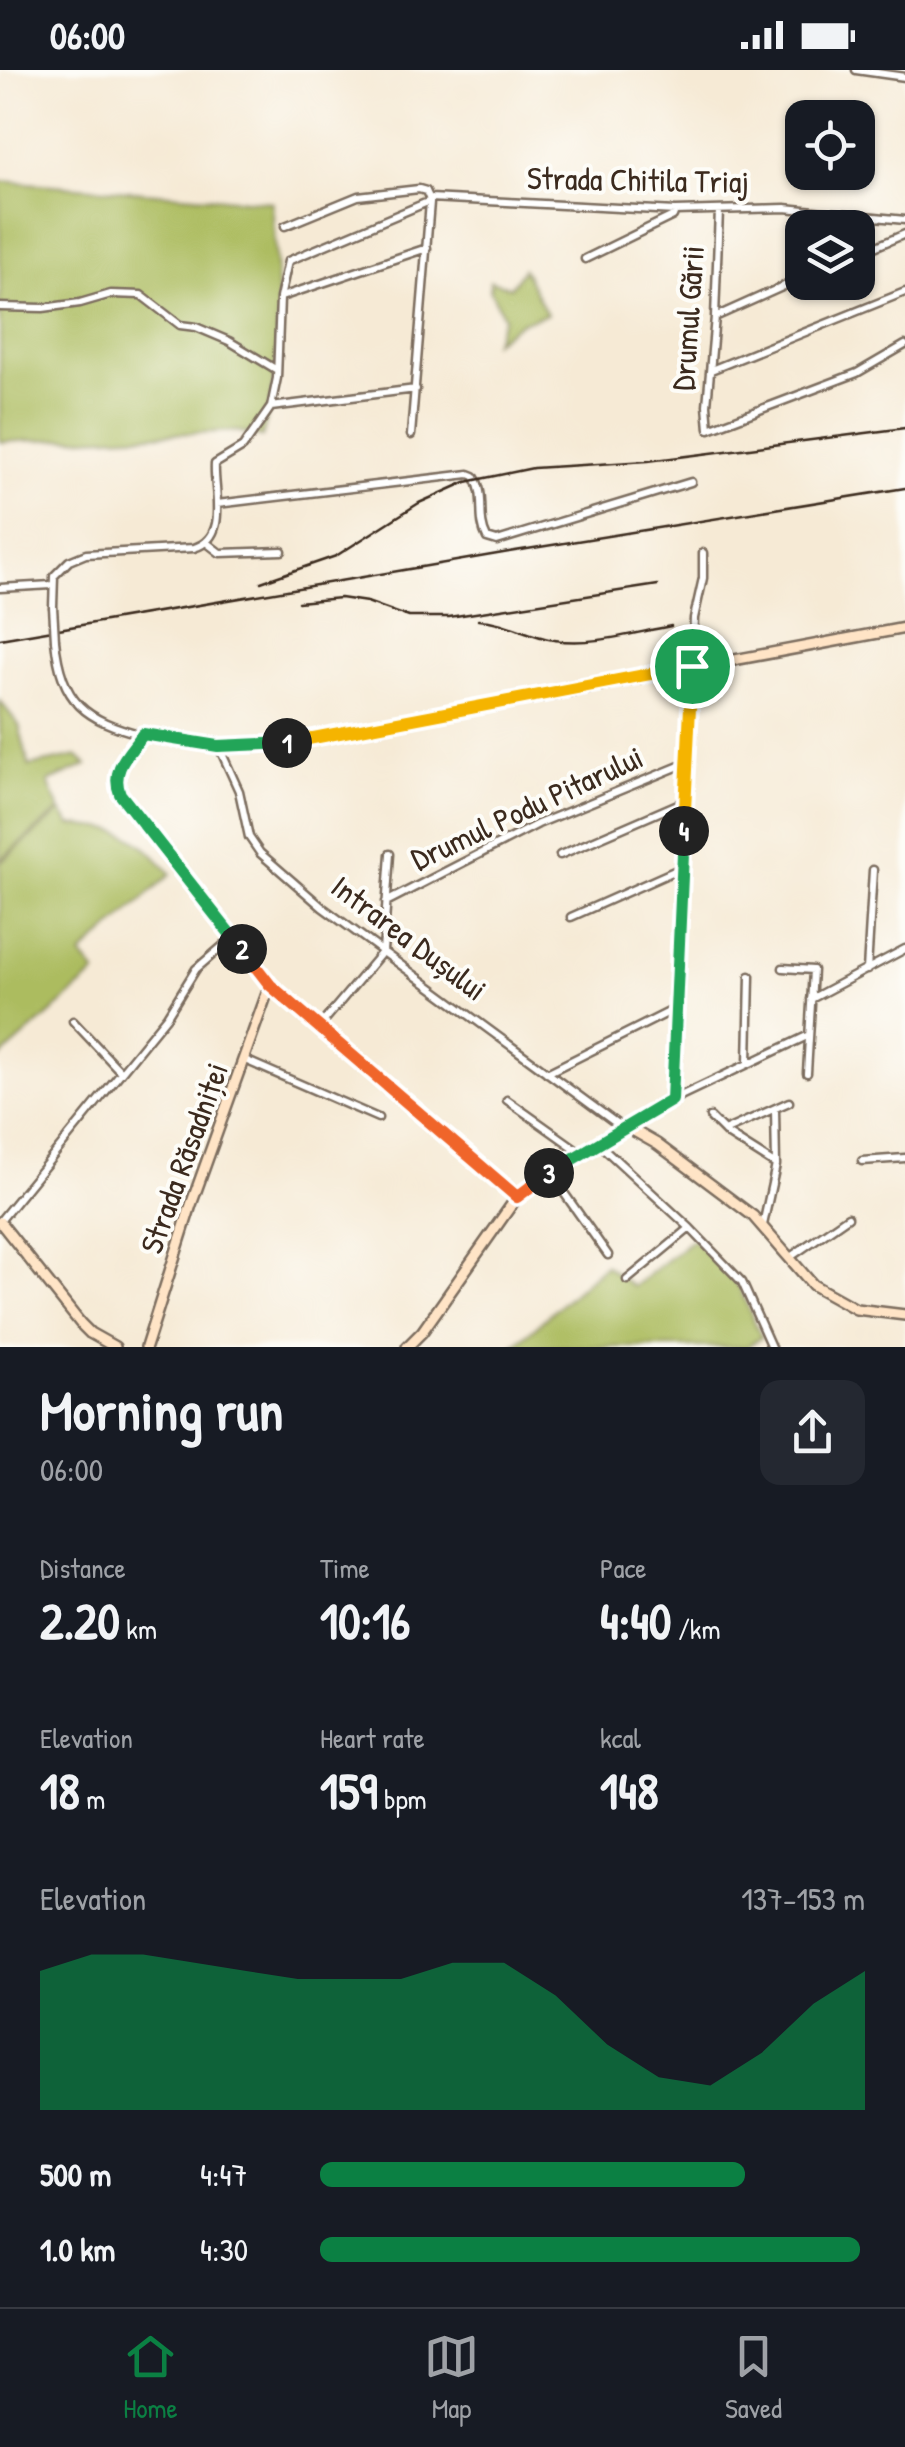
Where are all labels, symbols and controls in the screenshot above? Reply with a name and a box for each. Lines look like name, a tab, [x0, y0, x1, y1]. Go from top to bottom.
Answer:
text: 06:00	[50, 9, 125, 61]
map controls	[785, 100, 875, 300]
button: locate	[785, 100, 875, 190]
street label: Strada Chitila Triaj	[527, 156, 749, 203]
button: layers	[785, 210, 875, 300]
street label: Drumul Gării	[661, 244, 714, 392]
pin	[650, 624, 735, 709]
icon: arrive	[665, 639, 720, 694]
pin: 1	[262, 718, 312, 768]
text: 1	[282, 724, 292, 762]
street label: Drumul Podu Pitarului	[404, 735, 650, 880]
pin: 4	[659, 806, 709, 856]
text: 4	[679, 812, 689, 850]
street label: Intrarea Dușului	[323, 865, 496, 1010]
pin: 2	[217, 924, 267, 974]
text: 2	[235, 930, 249, 968]
street label: Strada Răsadniței	[129, 1057, 238, 1259]
pin: 3	[524, 1148, 574, 1198]
text: 3	[543, 1154, 555, 1192]
text: Morning run	[40, 1373, 283, 1447]
button: share	[760, 1380, 865, 1485]
text: 06:00	[40, 1448, 103, 1491]
text: Distance	[40, 1549, 126, 1587]
text: Time	[320, 1549, 370, 1587]
text: Pace	[600, 1549, 646, 1587]
text: 2.20	[40, 1587, 120, 1655]
text: 10:16	[320, 1587, 410, 1655]
text: 4:40	[600, 1587, 672, 1655]
text: km	[120, 1610, 157, 1648]
text: /km	[672, 1610, 720, 1648]
text: Elevation	[40, 1719, 133, 1757]
text: Heart rate	[320, 1719, 425, 1757]
text: kcal	[600, 1719, 641, 1757]
text: 18	[40, 1757, 80, 1825]
text: 159	[320, 1757, 378, 1825]
text: 148	[600, 1757, 659, 1825]
text: m	[80, 1780, 105, 1818]
text: bpm	[378, 1780, 427, 1818]
text: Elevation	[40, 1877, 146, 1920]
text: 137–153 m	[741, 1877, 865, 1920]
text: 500 m	[40, 2153, 111, 2196]
text: 4:47	[200, 2153, 247, 2196]
text: 1.0 km	[40, 2228, 115, 2271]
text: 4:30	[200, 2228, 248, 2271]
tab: Home	[123, 2329, 178, 2427]
tab: Map	[424, 2329, 479, 2427]
tab: Saved	[725, 2329, 782, 2427]

